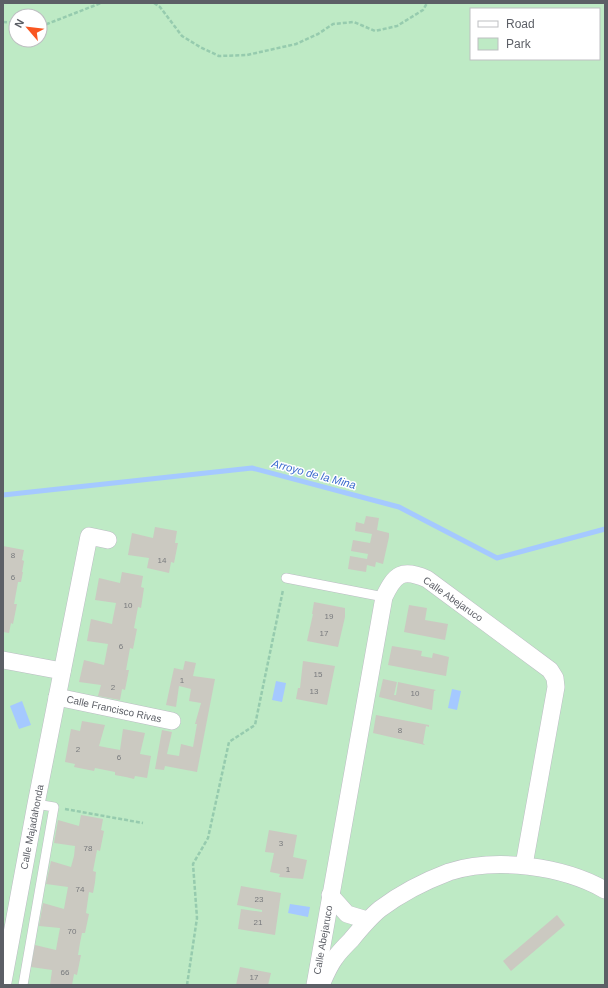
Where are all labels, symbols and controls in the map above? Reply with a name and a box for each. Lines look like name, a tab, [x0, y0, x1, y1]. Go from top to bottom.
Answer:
north arrow	[8, 8, 48, 48]
legend	[470, 8, 600, 60]
text: N	[12, 17, 26, 30]
text: Road	[506, 17, 535, 31]
text: Park	[506, 37, 532, 51]
water label: Arroyo de la Mina	[270, 457, 357, 491]
house number: 8	[11, 551, 16, 560]
house number: 14	[158, 556, 167, 565]
house number: 6	[11, 573, 16, 582]
street label: Calle Abejaruco	[421, 574, 485, 624]
house number: 10	[124, 601, 133, 610]
house number: 19	[325, 612, 334, 621]
house number: 17	[320, 629, 329, 638]
house number: 6	[119, 642, 124, 651]
house number: 15	[314, 670, 323, 679]
house number: 1	[180, 676, 185, 685]
house number: 2	[111, 683, 116, 692]
house number: 13	[310, 687, 319, 696]
house number: 10	[411, 689, 420, 698]
street label: Calle Francisco Rivas	[66, 694, 162, 724]
house number: 8	[398, 726, 403, 735]
house number: 2	[76, 745, 81, 754]
house number: 6	[117, 753, 122, 762]
street label: Calle Majadahonda	[18, 783, 46, 870]
house number: 3	[279, 839, 284, 848]
house number: 78	[84, 844, 93, 853]
house number: 1	[286, 865, 291, 874]
house number: 74	[76, 885, 85, 894]
house number: 23	[255, 895, 264, 904]
street label: Calle Abejaruco	[312, 904, 335, 975]
house number: 21	[254, 918, 263, 927]
house number: 70	[68, 927, 77, 936]
house number: 66	[61, 968, 70, 977]
house number: 17	[250, 973, 259, 982]

